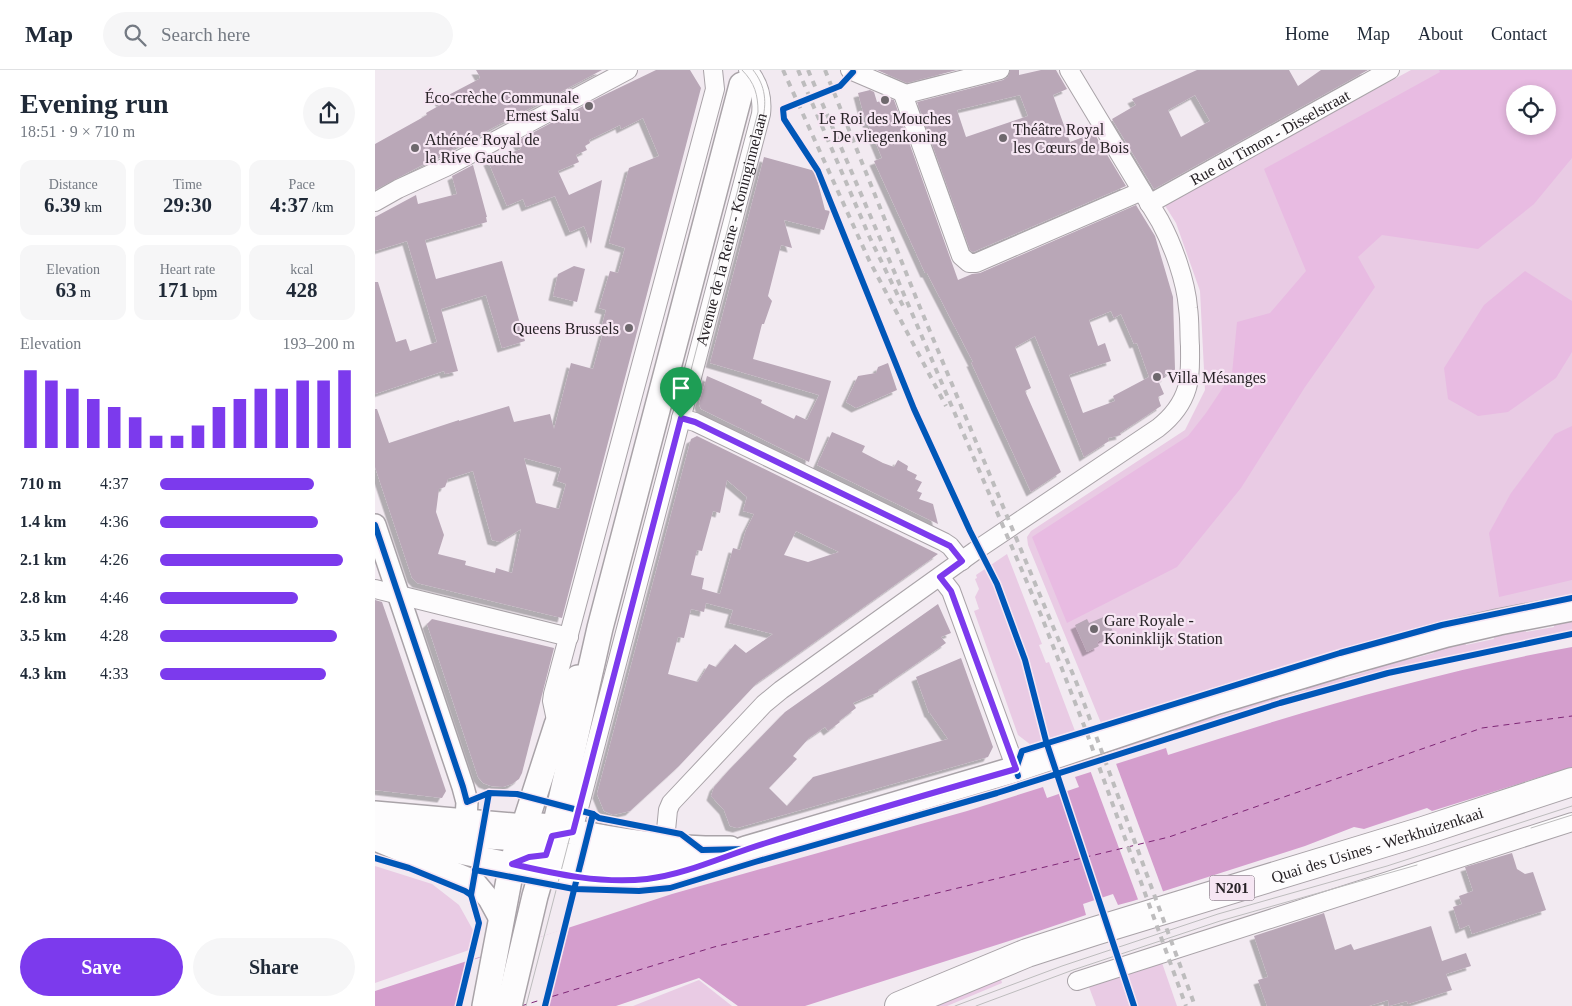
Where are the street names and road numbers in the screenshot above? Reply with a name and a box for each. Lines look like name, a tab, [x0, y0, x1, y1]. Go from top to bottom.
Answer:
street label: Rue du Timon - Disselstraat	[1187, 86, 1353, 188]
street label: Avenue de la Reine - Koninginnelaan	[693, 111, 770, 348]
street label: Quai des Usines - Werkhuizenkaai	[1269, 804, 1486, 886]
road number: N201	[1209, 876, 1255, 900]

